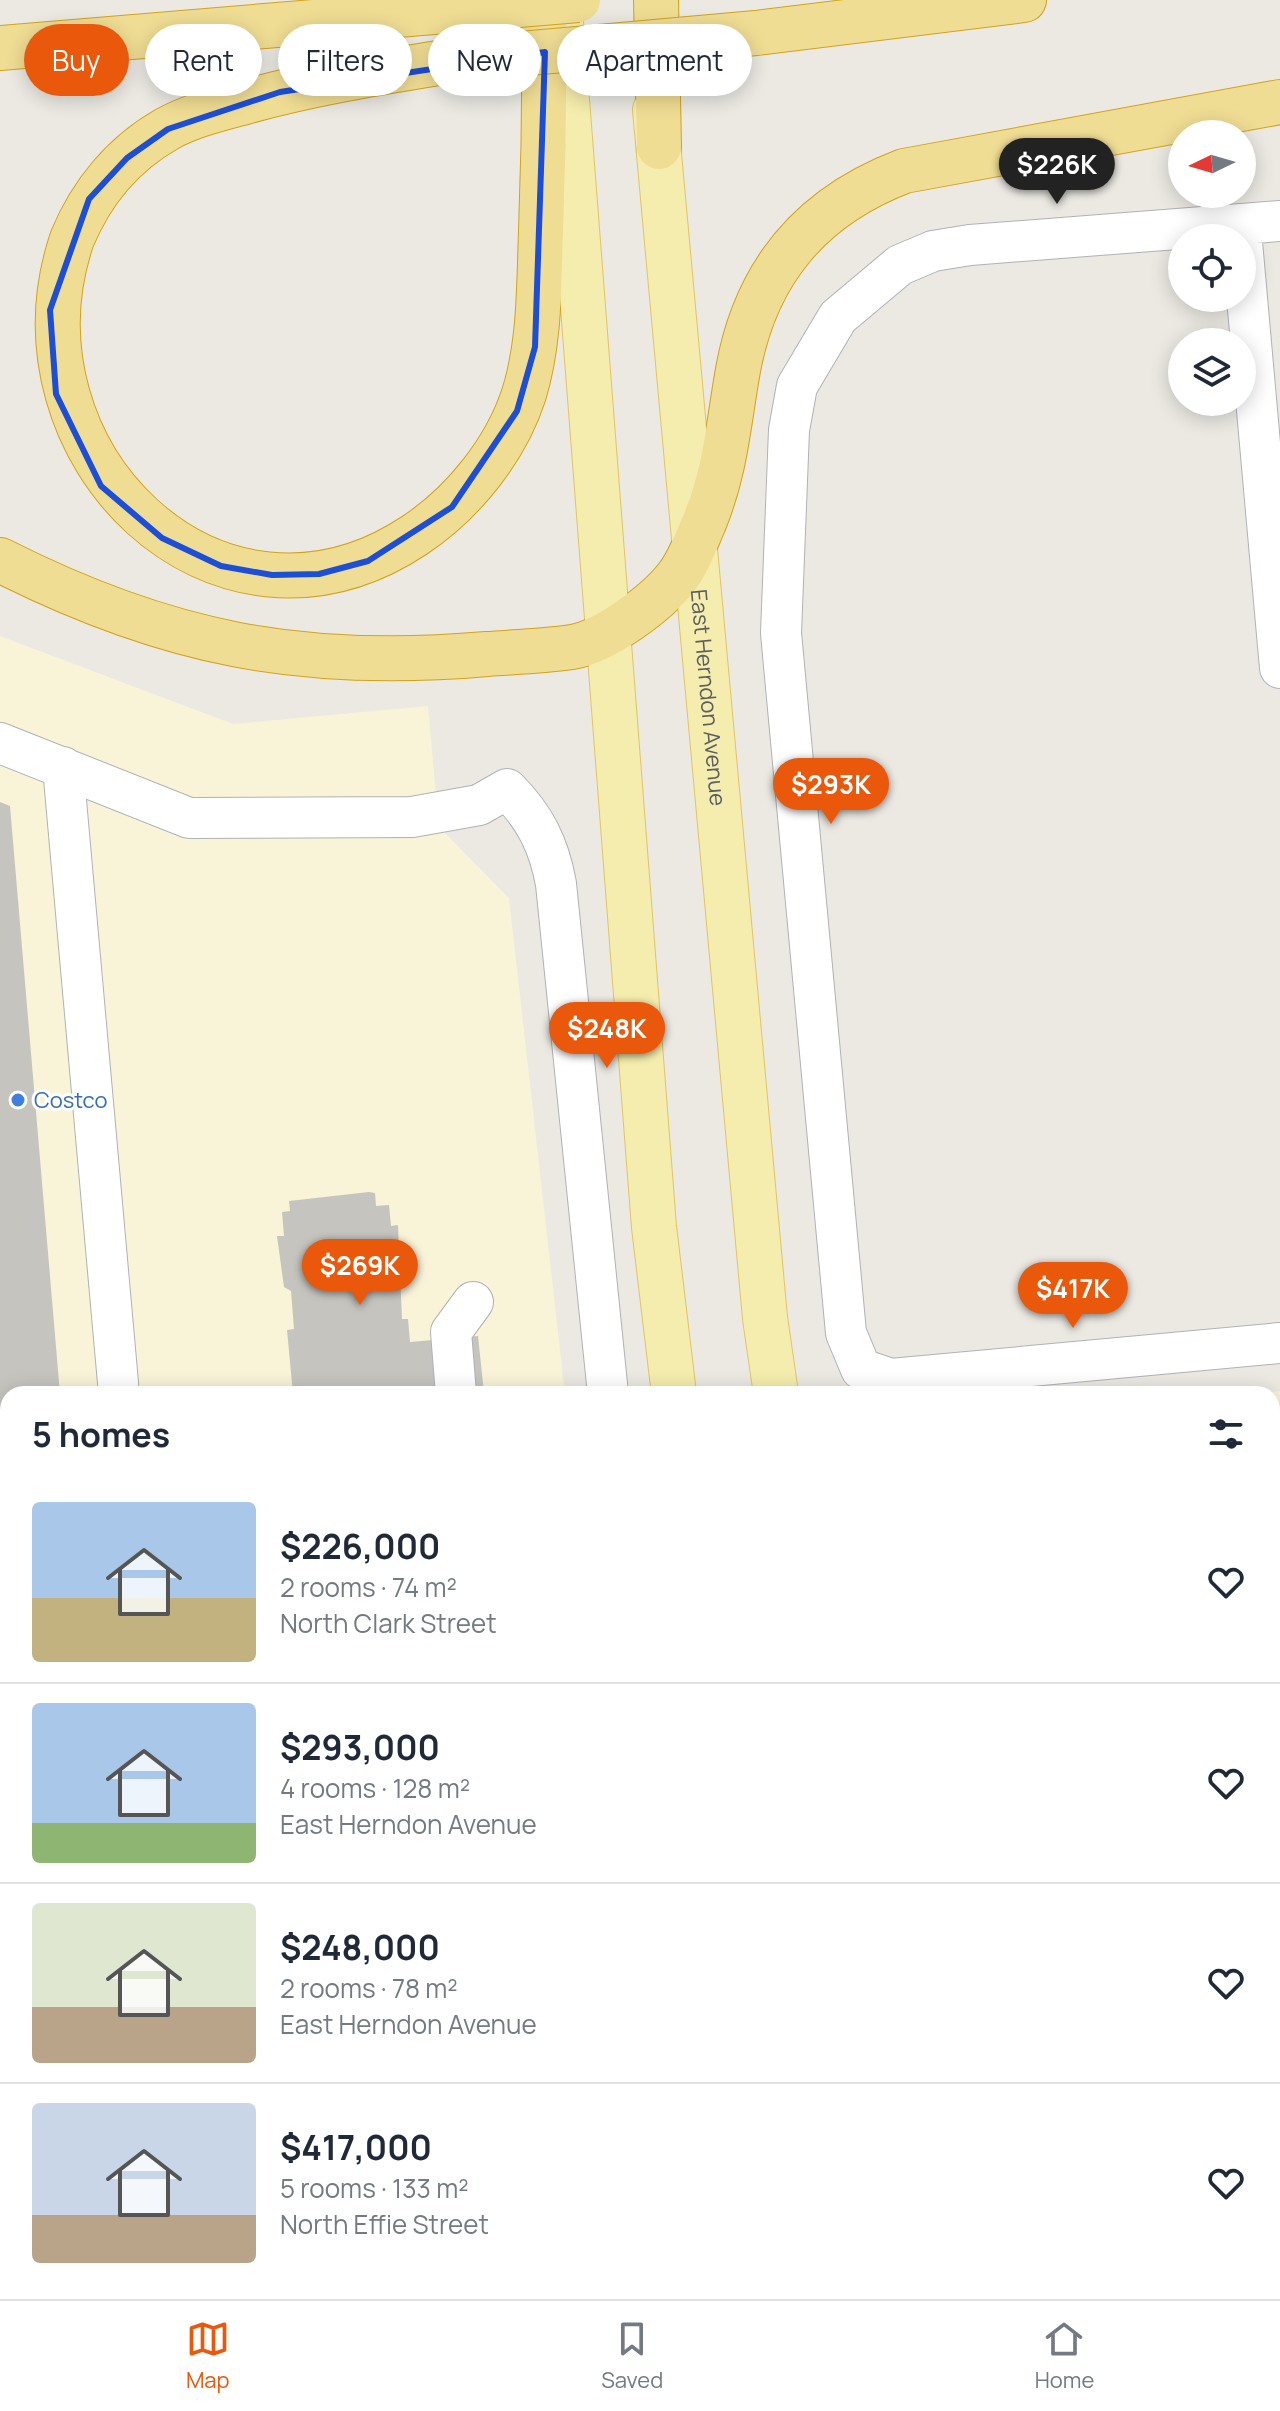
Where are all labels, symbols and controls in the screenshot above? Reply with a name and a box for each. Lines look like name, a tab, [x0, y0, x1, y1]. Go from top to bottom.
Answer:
chip: Buy	[24, 24, 129, 96]
chip: Rent	[145, 24, 262, 96]
chip: Filters	[278, 24, 412, 96]
chip: New	[428, 24, 541, 96]
chip: Apartment	[557, 24, 752, 96]
north arrow	[1168, 120, 1256, 208]
map controls	[1168, 120, 1256, 416]
pin: $226K	[1001, 138, 1113, 206]
text: $226K	[1017, 146, 1097, 182]
button: locate	[1168, 224, 1256, 312]
button: layers	[1168, 328, 1256, 416]
street label: East Herndon Avenue	[684, 588, 733, 807]
pin: $293K	[775, 758, 887, 826]
text: $293K	[791, 766, 871, 802]
pin: $248K	[551, 1002, 663, 1070]
text: $248K	[567, 1010, 647, 1046]
place label: Costco	[34, 1085, 107, 1115]
marker: Costco	[9, 1091, 27, 1109]
pin: $269K	[304, 1239, 416, 1307]
text: $269K	[320, 1247, 400, 1283]
pin: $417K	[1017, 1262, 1129, 1330]
text: $417K	[1036, 1270, 1110, 1306]
text: 5 homes	[32, 1411, 170, 1457]
icon: filters	[1204, 1412, 1248, 1456]
text: $226,000	[280, 1523, 440, 1569]
icon: home	[96, 1534, 192, 1630]
icon: heart	[1204, 1560, 1248, 1604]
text: 2 rooms · 74 m²	[280, 1569, 457, 1605]
text: North Clark Street	[280, 1605, 497, 1641]
text: $293,000	[280, 1724, 440, 1770]
icon: home	[96, 1735, 192, 1831]
icon: heart	[1204, 1761, 1248, 1805]
text: 4 rooms · 128 m²	[280, 1770, 470, 1806]
text: East Herndon Avenue	[280, 1806, 537, 1842]
text: $248,000	[280, 1924, 440, 1970]
icon: home	[96, 1935, 192, 2031]
icon: heart	[1204, 1961, 1248, 2005]
text: 2 rooms · 78 m²	[280, 1970, 458, 2006]
text: East Herndon Avenue	[280, 2006, 537, 2042]
text: $417,000	[280, 2124, 432, 2170]
icon: home	[96, 2135, 192, 2231]
icon: heart	[1204, 2161, 1248, 2205]
text: 5 rooms · 133 m²	[280, 2170, 469, 2206]
text: North Effie Street	[280, 2206, 489, 2242]
tab: Map	[186, 2317, 230, 2395]
tab: Saved	[601, 2317, 663, 2395]
tab: Home	[1035, 2317, 1094, 2395]

